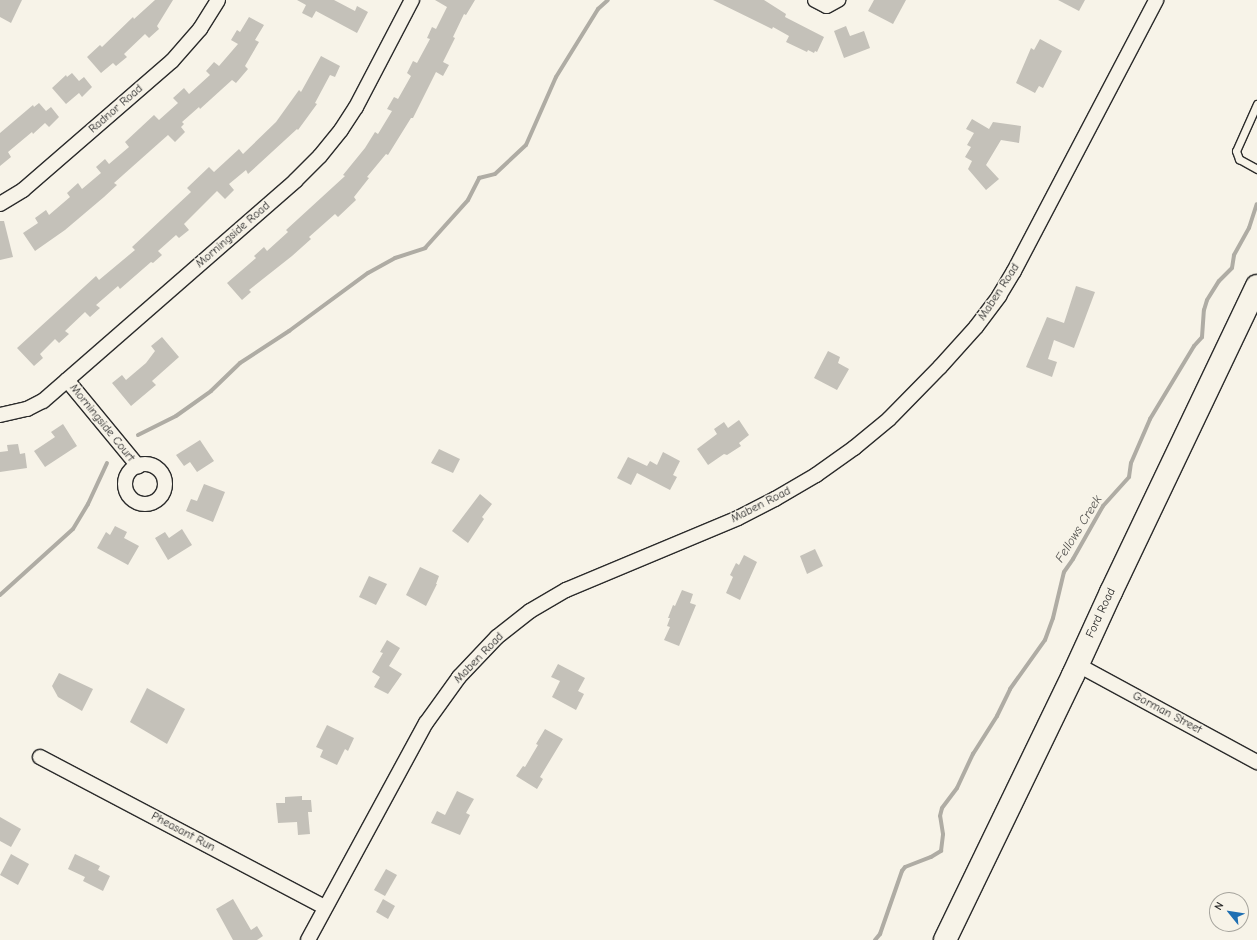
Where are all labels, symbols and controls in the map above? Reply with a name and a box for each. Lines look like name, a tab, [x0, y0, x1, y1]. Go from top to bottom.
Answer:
street label: Radnor Road	[86, 82, 146, 136]
street label: Morningside Road	[193, 199, 273, 271]
street label: Maben Road	[975, 261, 1023, 323]
street label: Morningside Court	[66, 381, 138, 465]
street label: Maben Road	[729, 484, 793, 526]
water label: Fellows Creek	[1052, 493, 1106, 565]
street label: Ford Road	[1083, 586, 1119, 640]
street label: Maben Road	[451, 630, 507, 686]
street label: Gorman Street	[1130, 689, 1204, 737]
street label: Pheasant Run	[148, 809, 218, 855]
north arrow	[1209, 892, 1249, 932]
text: N	[1212, 900, 1226, 913]

